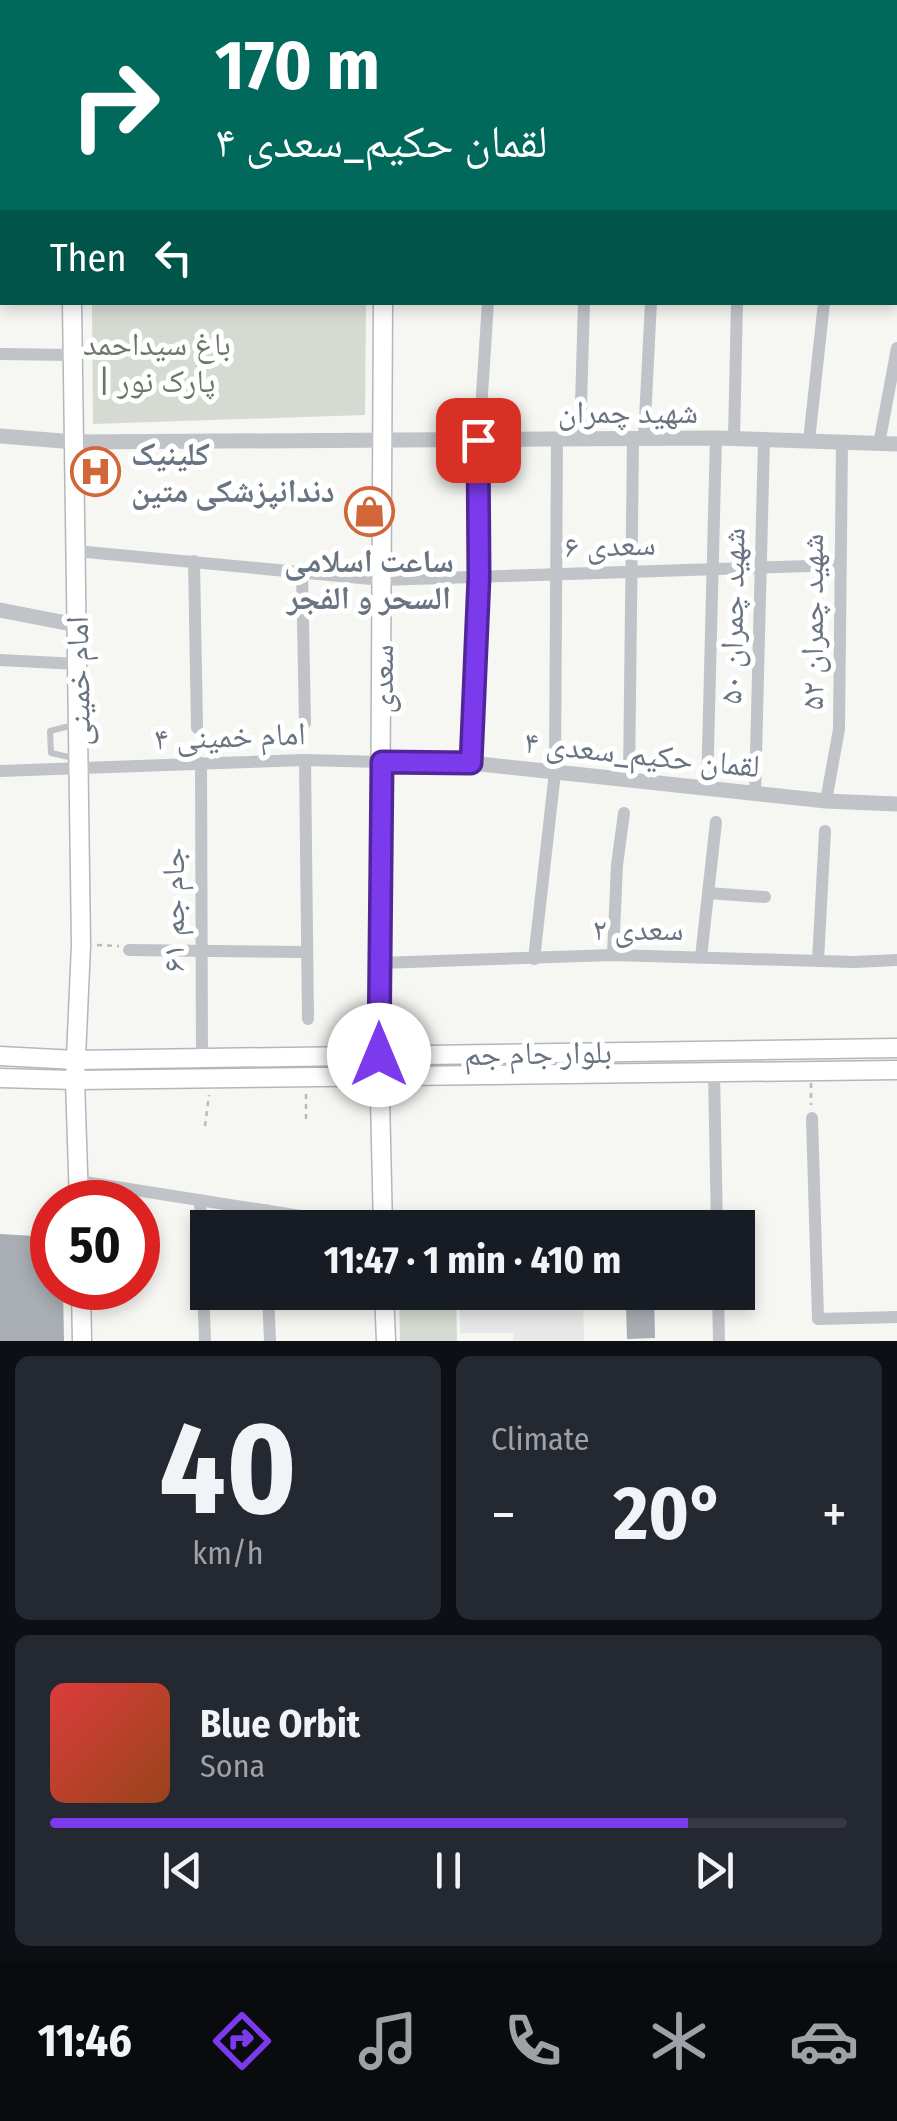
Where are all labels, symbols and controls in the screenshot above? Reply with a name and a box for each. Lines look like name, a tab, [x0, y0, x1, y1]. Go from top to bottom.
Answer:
text: 170 m	[215, 24, 380, 108]
icon: right	[50, 40, 180, 170]
text: لقمان حکیم_سعدی ۴	[215, 115, 547, 169]
icon: left	[146, 230, 201, 285]
text: Then	[50, 235, 126, 281]
park label: باغ سیداحمد | پارک نور	[83, 325, 231, 400]
street label: شهید چمران	[558, 393, 698, 431]
pin	[436, 398, 521, 483]
icon: arrive	[451, 413, 506, 468]
place label: کلینیک دندانپزشکی متین	[131, 435, 335, 511]
hospital icon: کلینیک دندانپزشکی متین	[70, 446, 122, 498]
shop icon: ساعت اسلامی السحر و الفجر	[343, 485, 395, 537]
street label: سعدی ۶	[564, 524, 656, 566]
street label: شهید چمران ۵۰	[711, 527, 753, 705]
street label: شهید چمران ۵۲	[793, 534, 831, 710]
place label: ساعت اسلامی السحر و الفجر	[284, 542, 454, 617]
street label: امام خمینی	[58, 616, 100, 746]
street label: سعدی	[363, 644, 401, 714]
street label: امام خمینی ۴	[153, 714, 307, 760]
street label: لقمان حکیم_سعدی ۴	[522, 723, 762, 787]
street label: جام جم ۶۱	[154, 847, 194, 973]
street label: سعدی ۲	[592, 910, 684, 948]
position arrow	[327, 1003, 431, 1107]
street label: بلوار جام جم	[464, 1033, 612, 1075]
speed limit sign: 50	[30, 1180, 160, 1310]
text: 11:47 · 1 min · 410 m	[324, 1237, 621, 1283]
text: 40	[159, 1391, 297, 1547]
text: Climate	[491, 1420, 590, 1458]
text: 20°	[614, 1469, 724, 1559]
text: −	[491, 1482, 516, 1548]
text: +	[822, 1482, 847, 1548]
text: km/h	[192, 1534, 264, 1572]
text: Blue Orbit	[200, 1701, 360, 1747]
text: Sona	[200, 1747, 265, 1785]
icon: previous	[155, 1843, 210, 1898]
icon: pause	[421, 1843, 476, 1898]
icon: next	[687, 1843, 742, 1898]
icon: directions	[207, 2006, 277, 2076]
icon: music	[353, 2006, 423, 2076]
icon: phone	[498, 2006, 568, 2076]
icon: climate	[644, 2006, 714, 2076]
icon: car	[789, 2006, 859, 2076]
text: 11:46	[38, 2014, 132, 2068]

